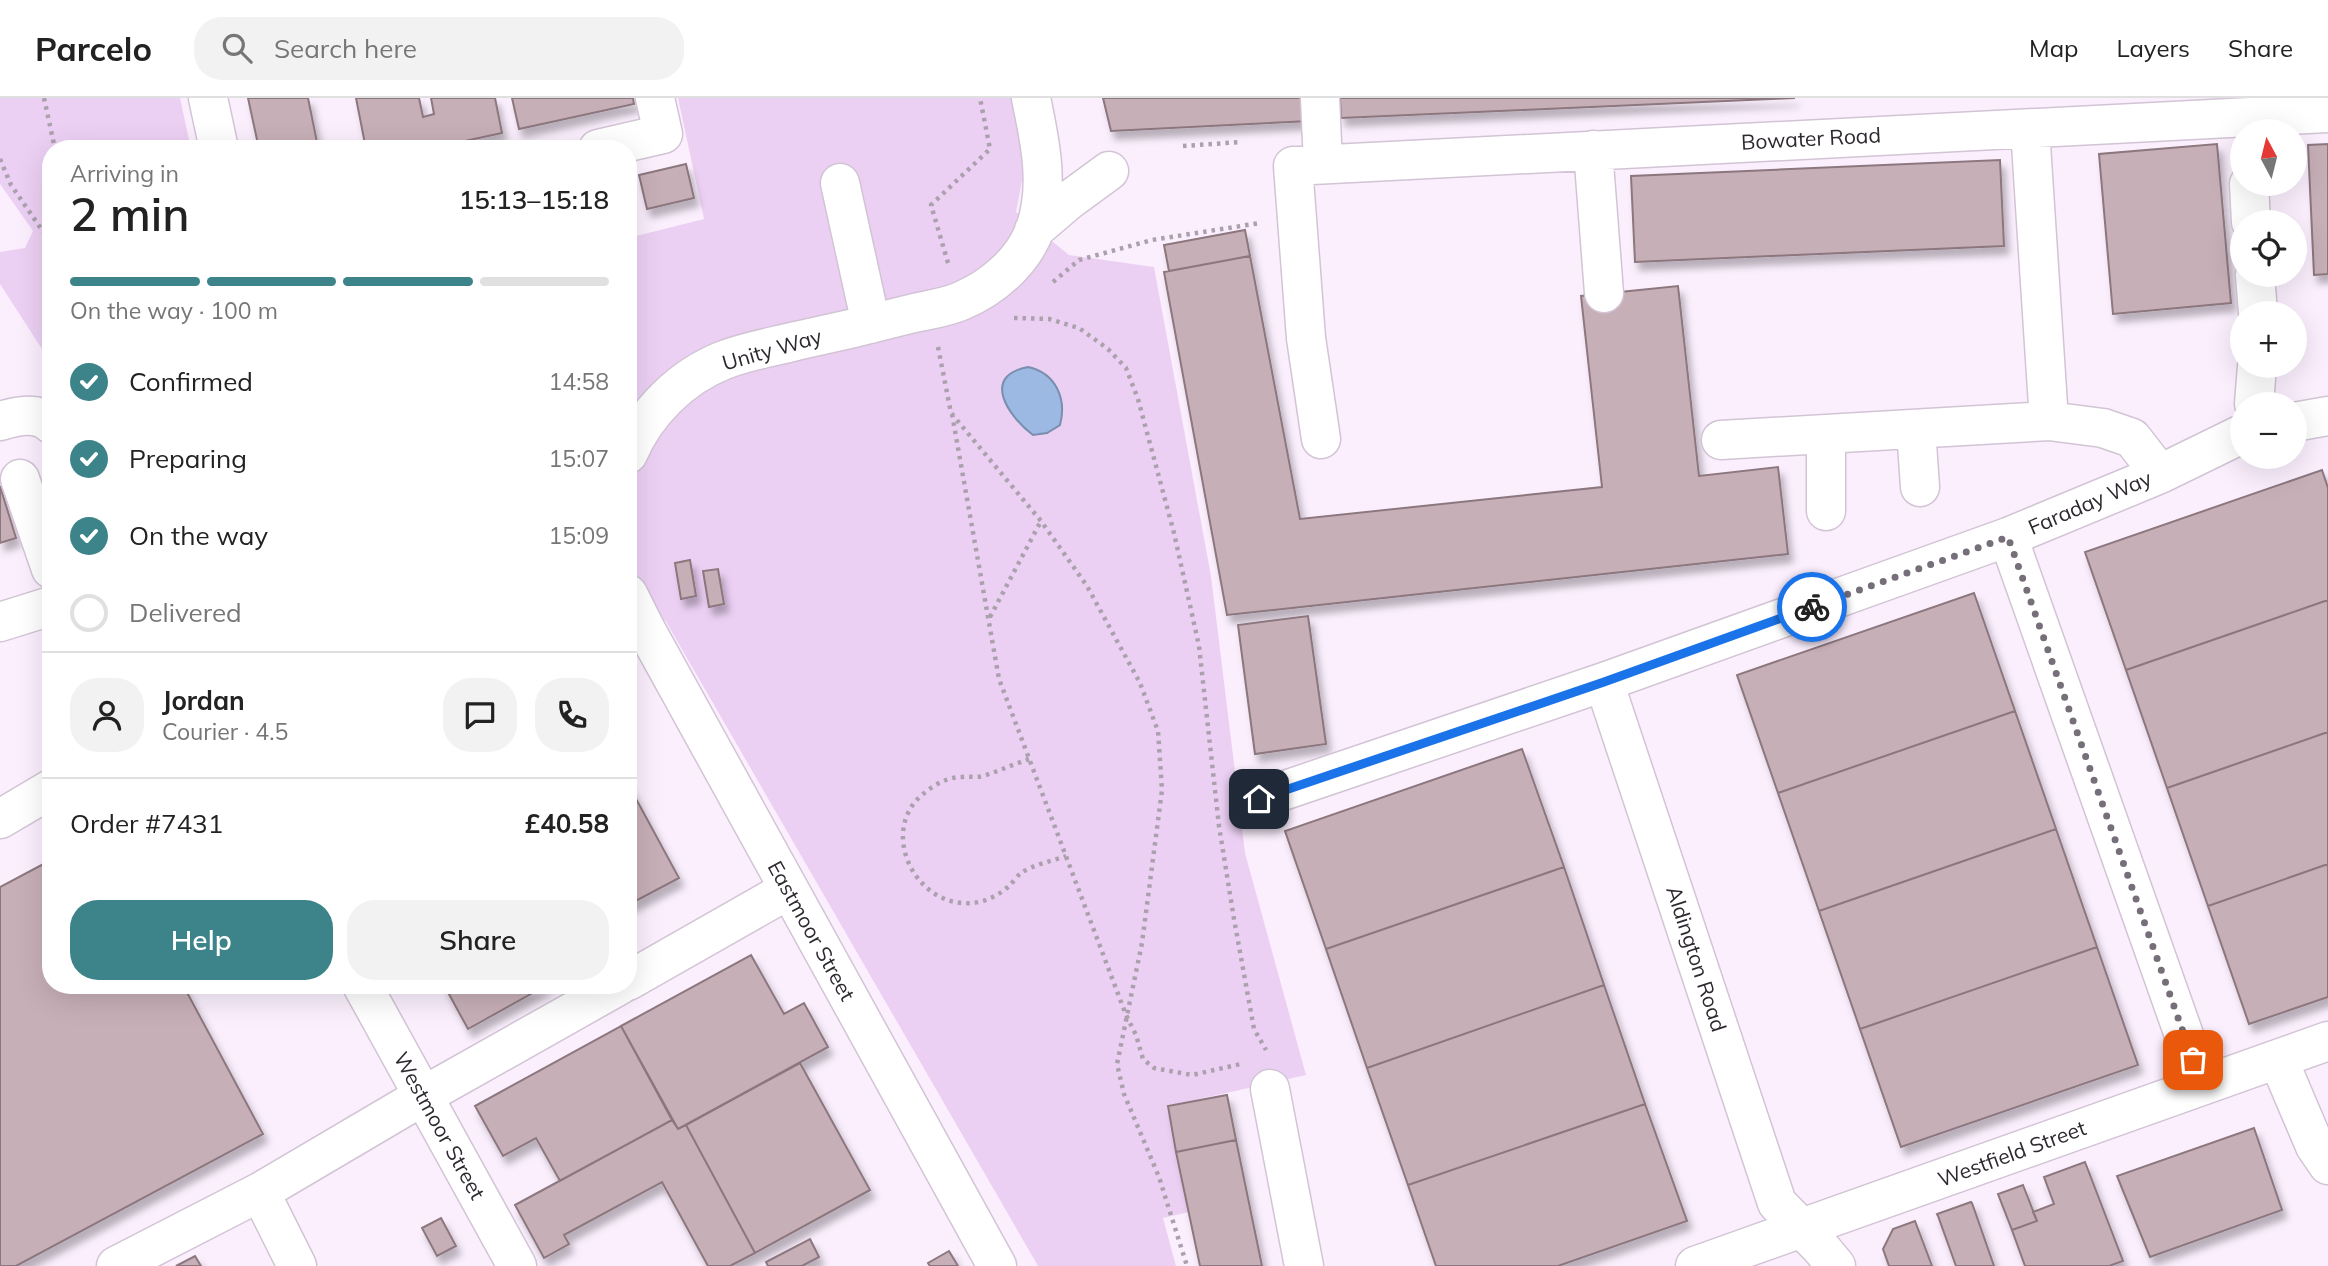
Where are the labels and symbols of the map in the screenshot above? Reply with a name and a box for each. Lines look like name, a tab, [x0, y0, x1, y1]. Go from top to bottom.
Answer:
north arrow	[2230, 119, 2306, 196]
street label: Bowater Road	[1740, 121, 1882, 155]
street label: Unity Way	[719, 322, 825, 376]
street label: Faraday Way	[2024, 464, 2155, 540]
courier	[1777, 572, 1847, 642]
pin	[1229, 769, 1289, 829]
street label: Eastmoor Street	[763, 856, 861, 1005]
street label: Aldington Road	[1661, 883, 1733, 1035]
pin	[2163, 1030, 2223, 1090]
street label: Westmoor Street	[389, 1047, 491, 1204]
street label: Westfield Street	[1934, 1114, 2089, 1192]

